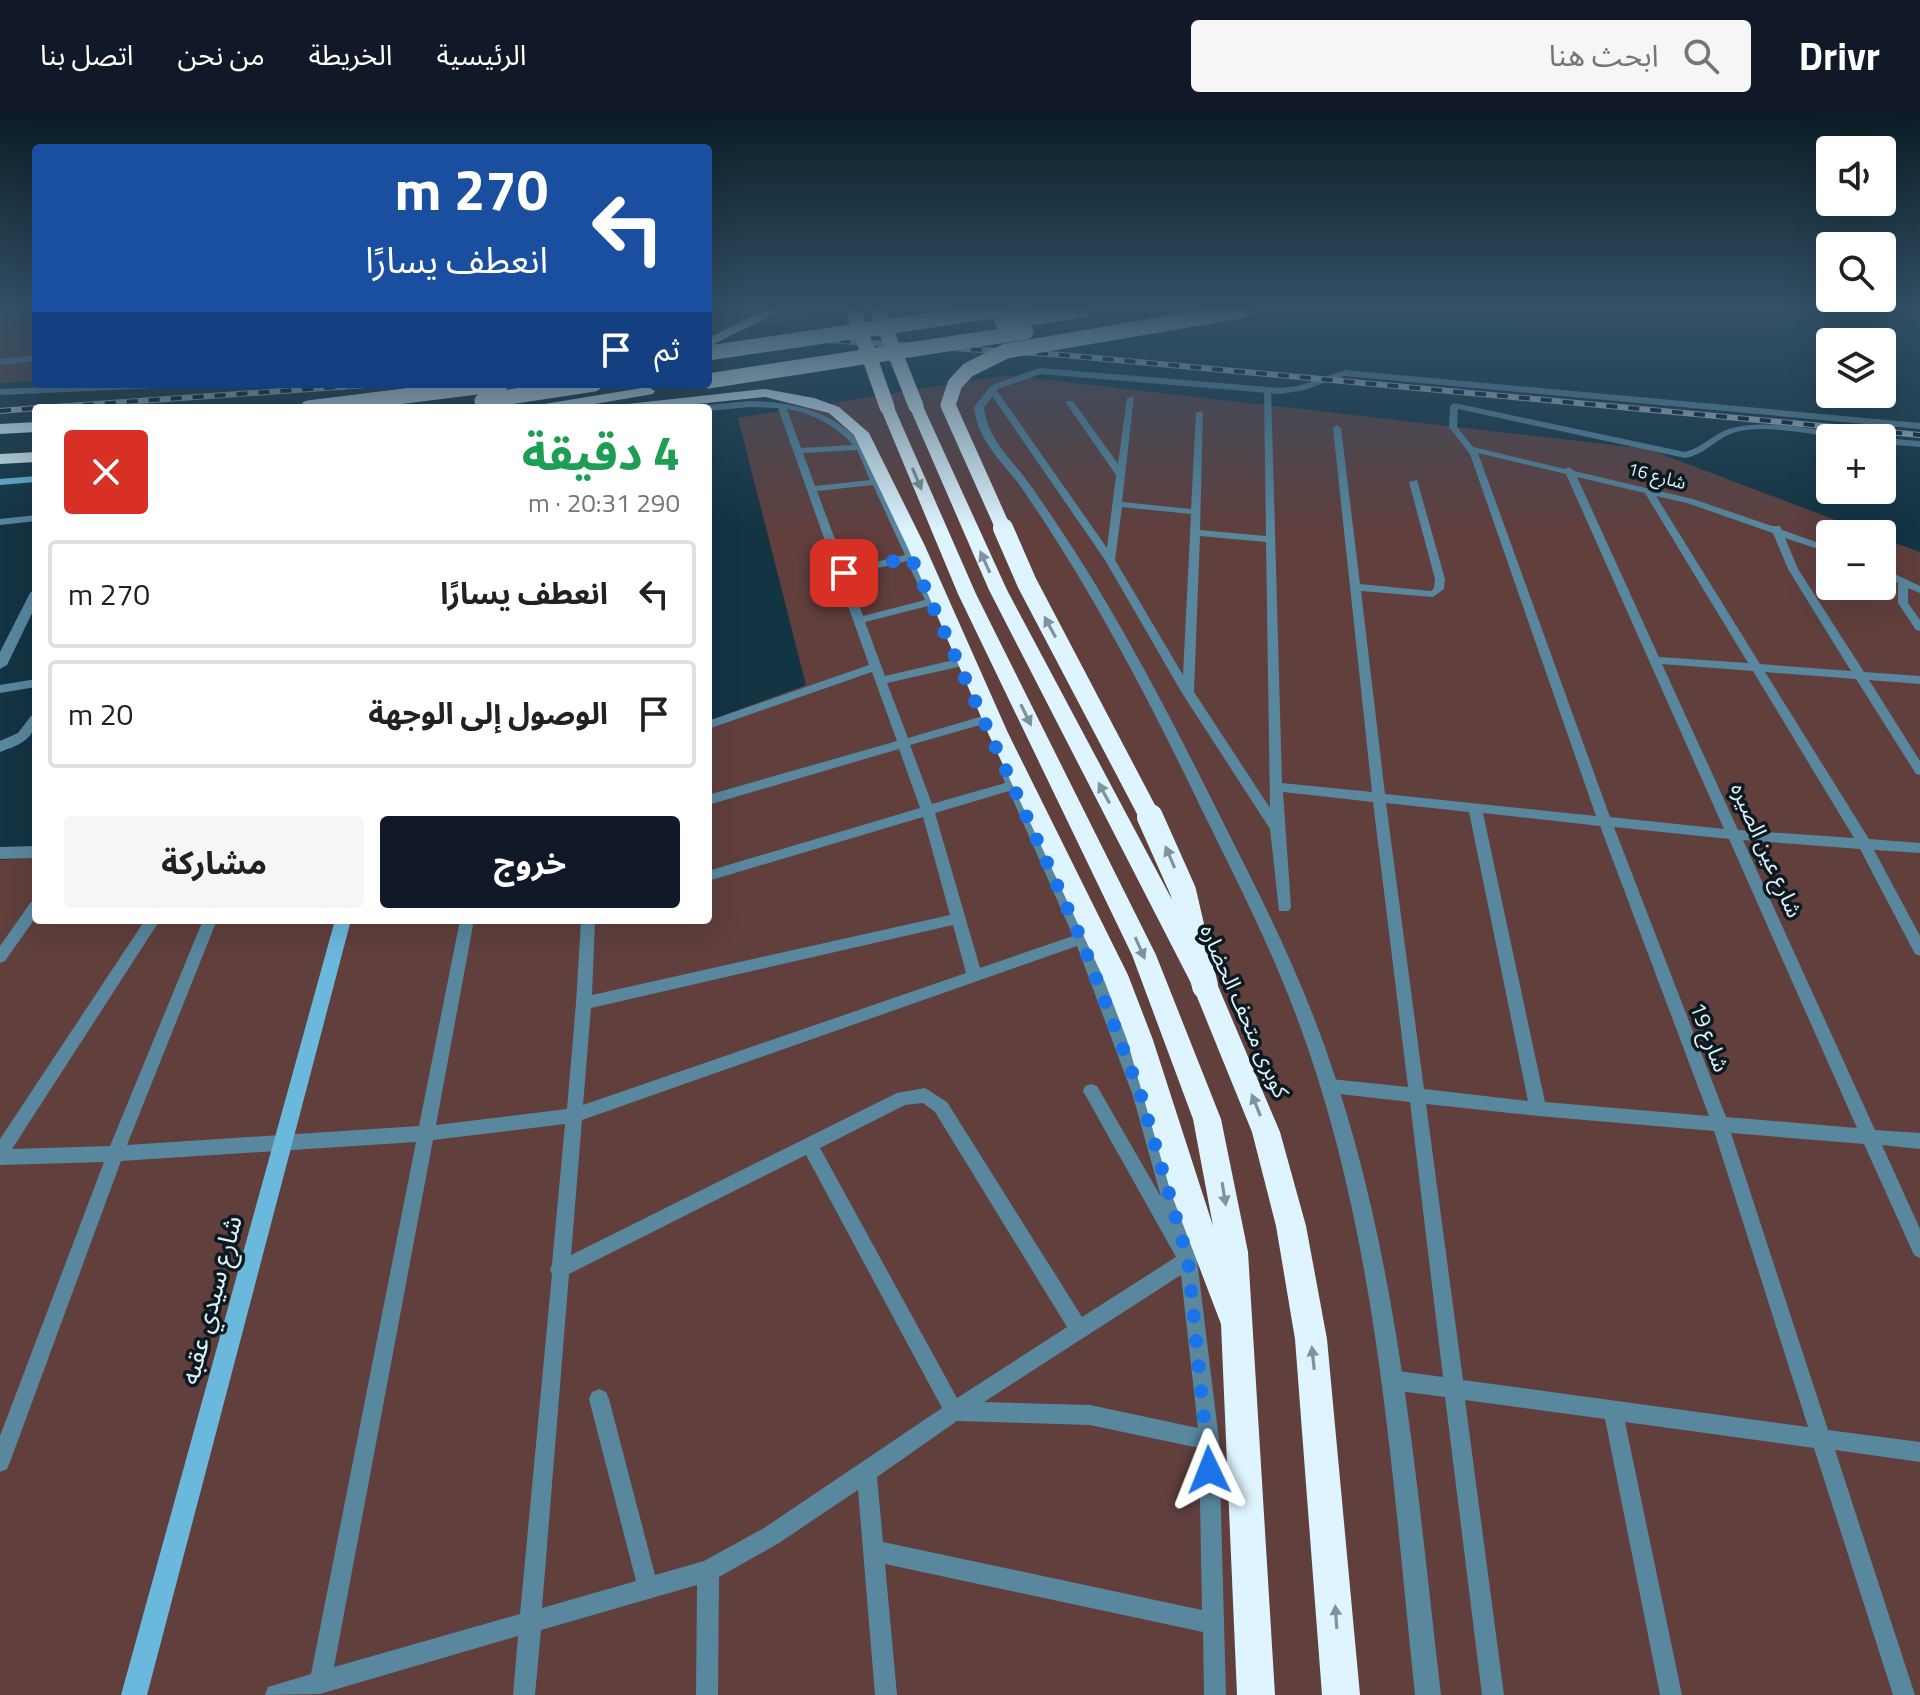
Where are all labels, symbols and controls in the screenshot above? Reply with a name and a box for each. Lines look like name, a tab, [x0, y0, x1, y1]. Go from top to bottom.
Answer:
search box	[1191, 20, 1751, 92]
text: Drivr	[1799, 27, 1880, 85]
text: ابحث هنا	[1549, 32, 1659, 78]
text: اتصل بنا	[40, 33, 134, 76]
text: من نحن	[178, 33, 265, 76]
text: الخريطة	[309, 33, 393, 76]
text: الرئيسية	[437, 33, 527, 76]
icon: search	[1679, 34, 1723, 78]
map controls	[1816, 136, 1896, 600]
button: sound	[1816, 136, 1896, 216]
text: 270 m	[395, 147, 548, 232]
icon: left	[576, 176, 680, 280]
text: انعطف يسارًا	[365, 232, 548, 287]
button: search	[1816, 232, 1896, 312]
text: ثم	[654, 326, 680, 372]
icon: arrive	[594, 328, 638, 372]
button: layers	[1816, 328, 1896, 408]
text: 4 دقيقة	[522, 416, 680, 489]
button: +	[1816, 424, 1896, 504]
button: close	[64, 430, 148, 514]
street label: شارع 16	[1625, 455, 1689, 497]
one-way arrow	[911, 467, 924, 491]
text: 290 m · 20:31	[528, 483, 680, 522]
button: −	[1816, 520, 1896, 600]
pin	[810, 539, 878, 607]
one-way arrow	[979, 550, 992, 573]
icon: arrive	[822, 551, 866, 595]
text: انعطف يسارًا	[440, 570, 608, 616]
text: 270 m	[68, 571, 150, 617]
icon: left	[632, 572, 676, 616]
one-way arrow	[1043, 615, 1056, 638]
text: الوصول إلى الوجهة	[368, 690, 608, 736]
text: 20 m	[68, 691, 133, 737]
icon: arrive	[632, 692, 676, 736]
one-way arrow	[1020, 703, 1033, 726]
street label: شارع عين الصيره	[1722, 777, 1812, 923]
one-way arrow	[1097, 781, 1110, 804]
button: مشاركة	[64, 816, 364, 908]
button: خروج	[380, 816, 680, 908]
one-way arrow	[1163, 845, 1176, 869]
street label: كوبرى متحف الحضاره	[1191, 919, 1299, 1104]
one-way arrow	[1134, 936, 1147, 960]
street label: شارع 19	[1681, 997, 1739, 1077]
one-way arrow	[1249, 1093, 1262, 1117]
one-way arrow	[1218, 1182, 1231, 1207]
street label: شارع سيدي عقبه	[169, 1211, 253, 1389]
one-way arrow	[1307, 1345, 1320, 1370]
position arrow	[1167, 1428, 1251, 1512]
one-way arrow	[1329, 1604, 1342, 1629]

